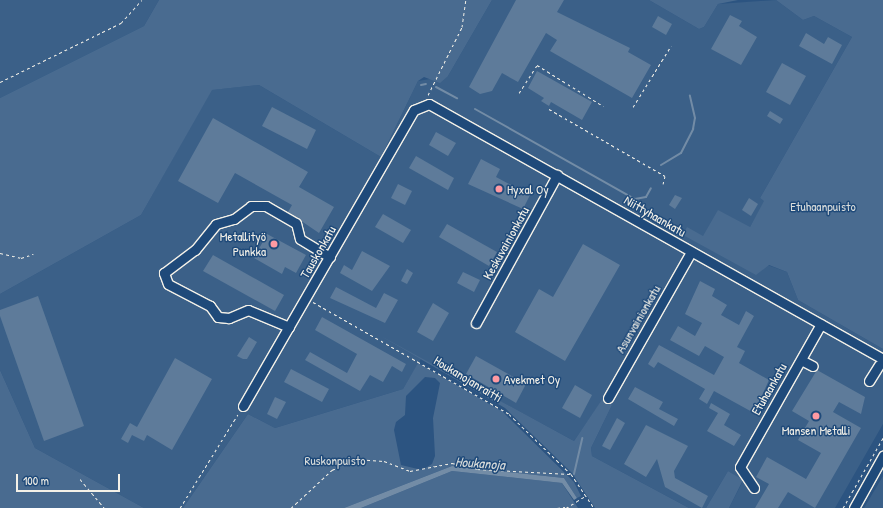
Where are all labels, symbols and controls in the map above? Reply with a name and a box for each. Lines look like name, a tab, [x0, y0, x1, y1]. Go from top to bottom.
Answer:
place label: Hyxal Oy	[507, 181, 549, 197]
marker: Hyxal Oy	[494, 184, 504, 194]
street label: Niittyhaankatu	[621, 192, 689, 240]
park label: Etuhaanpuisto	[790, 198, 856, 214]
street label: Keskuvainionkatu	[480, 204, 532, 282]
street label: Tauskonkatu	[297, 223, 339, 281]
place label: Metallityö Punkka	[220, 229, 266, 260]
marker: Metallityö Punkka	[269, 239, 279, 249]
street label: Asunvainionkatu	[612, 282, 664, 356]
street label: Houkanojanraitti	[431, 352, 505, 406]
street label: Etuhaankatu	[748, 360, 790, 418]
place label: Avekmet Oy	[504, 371, 560, 387]
marker: Avekmet Oy	[491, 374, 501, 384]
marker: Mansen Metalli	[811, 411, 821, 421]
place label: Mansen Metalli	[782, 422, 850, 438]
park label: Ruskonpuisto	[304, 452, 366, 468]
water label: Houkanoja	[455, 453, 505, 473]
scale bar	[18, 466, 122, 492]
text: 100 m	[23, 472, 49, 489]

